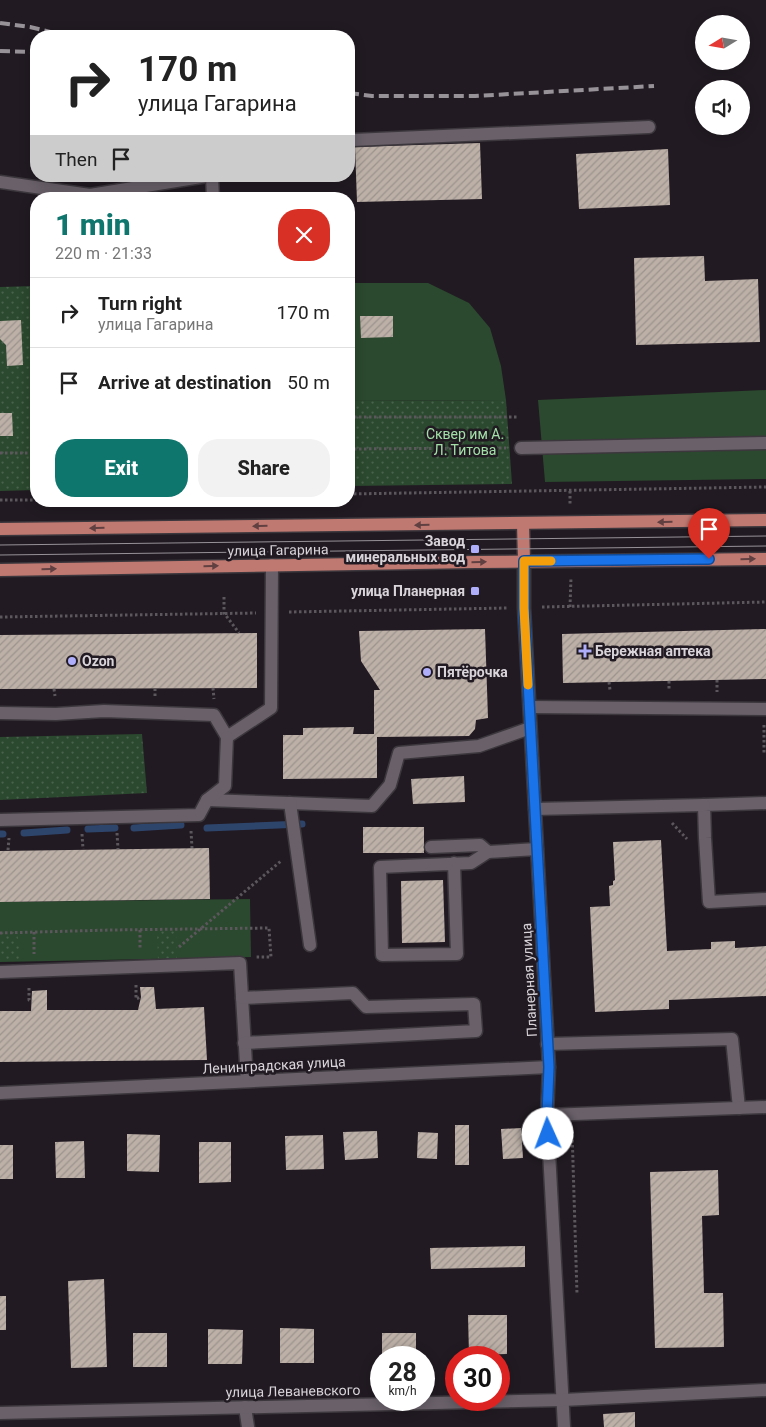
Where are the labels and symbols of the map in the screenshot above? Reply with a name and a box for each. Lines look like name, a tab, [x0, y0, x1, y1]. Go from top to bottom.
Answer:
north arrow	[695, 15, 750, 70]
park label: Сквер им А. Л. Титова	[426, 426, 504, 458]
pin	[688, 508, 730, 559]
one-way arrow	[657, 518, 673, 526]
one-way arrow	[414, 521, 430, 529]
one-way arrow	[251, 523, 267, 531]
one-way arrow	[89, 524, 105, 532]
place label: Завод минеральных вод	[346, 533, 465, 565]
street label: улица Гагарина	[227, 541, 329, 559]
marker: Завод минеральных вод	[469, 543, 481, 555]
one-way arrow	[740, 555, 756, 563]
one-way arrow	[471, 558, 487, 566]
one-way arrow	[203, 562, 219, 570]
one-way arrow	[41, 565, 57, 573]
place label: улица Планерная	[351, 583, 465, 599]
marker: улица Планерная	[469, 585, 481, 597]
place label: Бережная аптека	[595, 643, 711, 659]
marker: Бережная аптека	[579, 645, 591, 657]
place label: Ozon	[82, 653, 115, 669]
marker: Ozon	[66, 655, 78, 667]
place label: Пятёрочка	[437, 664, 508, 680]
marker: Пятёрочка	[421, 666, 433, 678]
street label: Планерная улица	[518, 922, 540, 1038]
street label: Ленинградская улица	[202, 1053, 346, 1077]
position arrow	[521, 1107, 573, 1159]
speed limit sign: 30	[445, 1346, 510, 1411]
street label: улица Леваневского	[225, 1382, 361, 1400]

